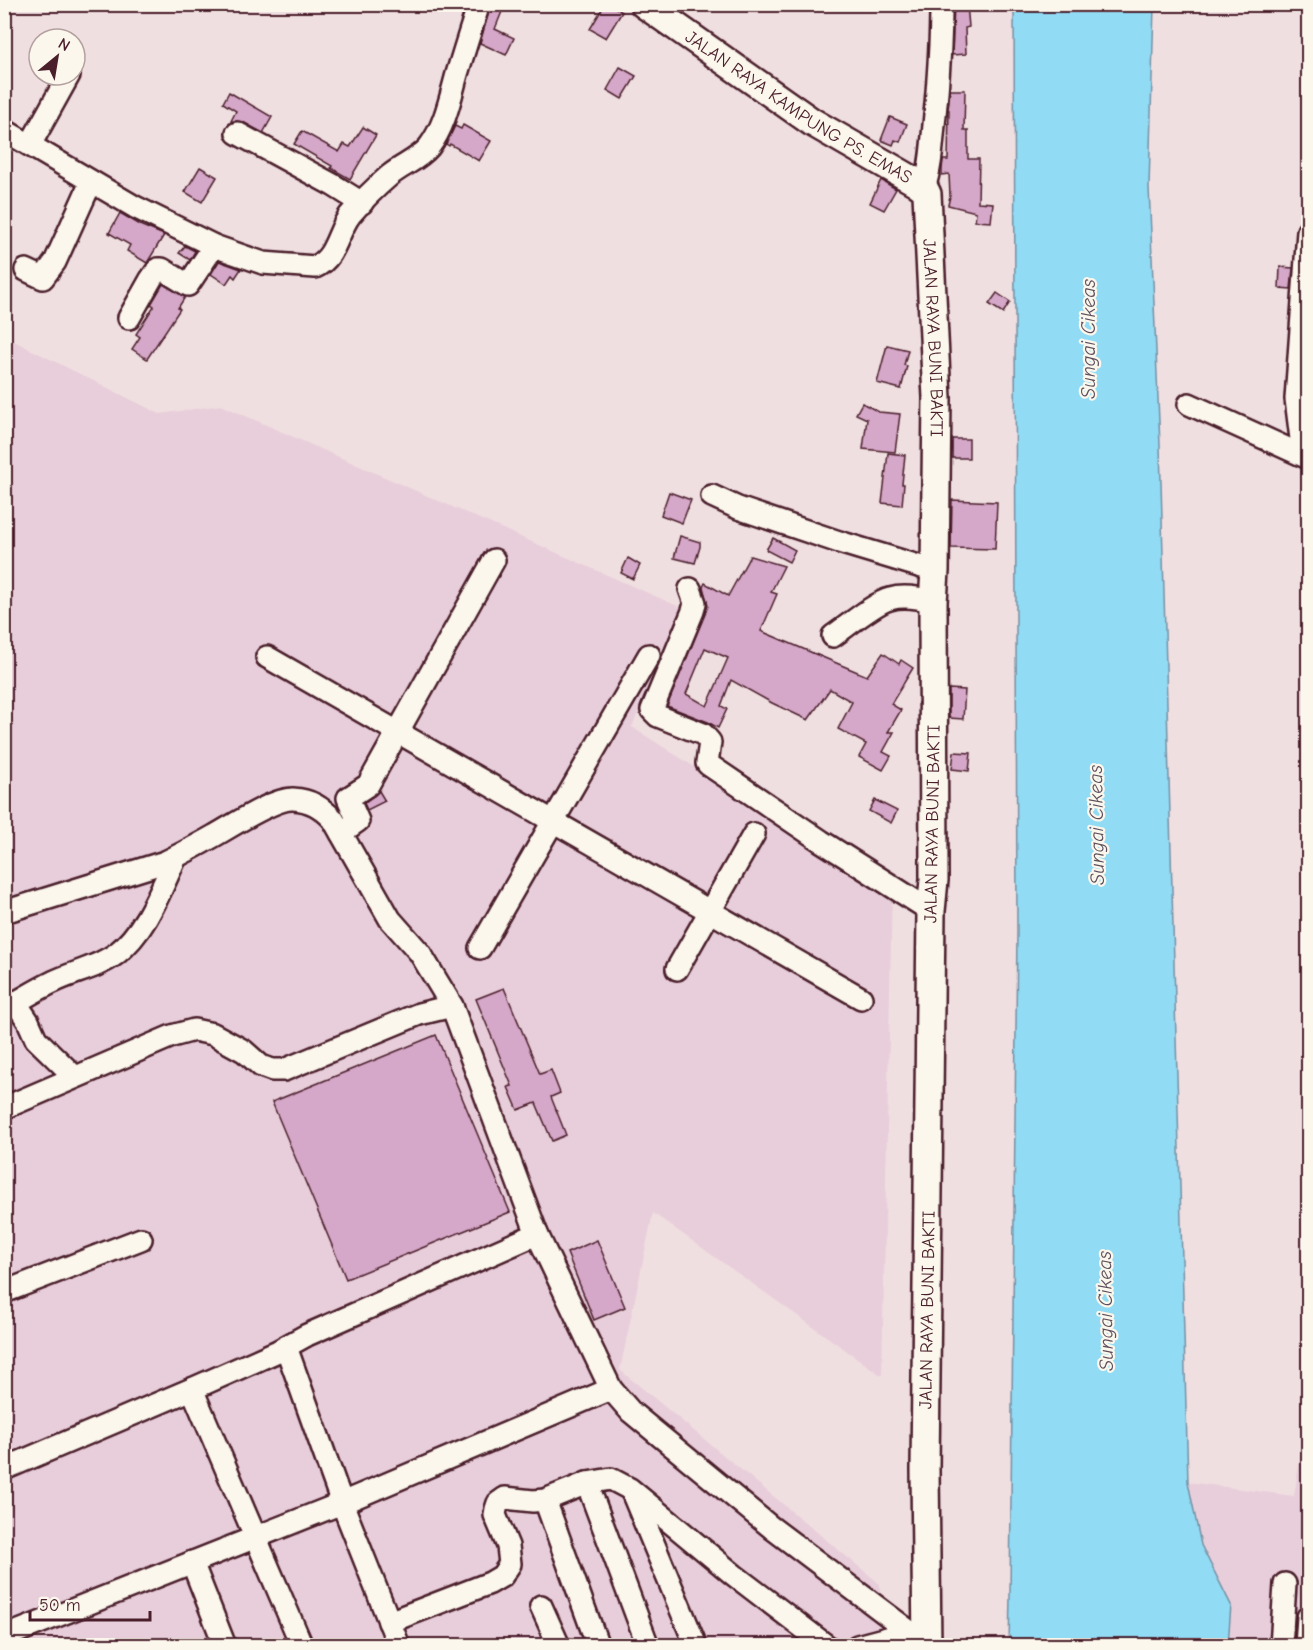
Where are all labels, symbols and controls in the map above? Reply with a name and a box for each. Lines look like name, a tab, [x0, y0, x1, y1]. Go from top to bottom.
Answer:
street label: JALAN RAYA KAMPUNG PS. EMAS	[681, 26, 915, 188]
north arrow	[27, 27, 87, 87]
text: N	[55, 34, 73, 55]
street label: JALAN RAYA BUNI BAKTI	[918, 238, 947, 437]
water label: Sungai Cikeas	[1077, 278, 1100, 399]
street label: JALAN RAYA BUNI BAKTI	[920, 725, 945, 923]
water label: Sungai Cikeas	[1084, 764, 1109, 885]
street label: JALAN RAYA BUNI BAKTI	[915, 1211, 940, 1409]
water label: Sungai Cikeas	[1093, 1250, 1118, 1371]
scale bar	[30, 1584, 150, 1622]
text: 50 m	[39, 1595, 81, 1616]

